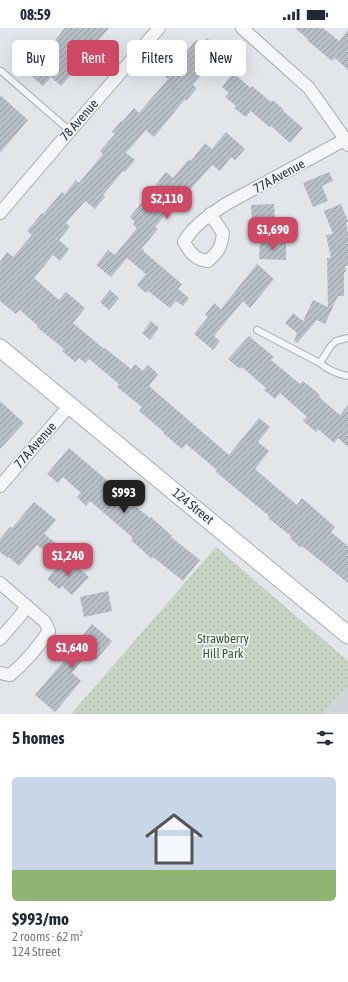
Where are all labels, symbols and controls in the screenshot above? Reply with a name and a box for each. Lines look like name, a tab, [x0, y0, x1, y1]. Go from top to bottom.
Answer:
text: 08:59	[20, 6, 51, 23]
chip: Buy	[12, 40, 59, 76]
chip: Rent	[67, 40, 119, 76]
chip: Filters	[127, 40, 187, 76]
chip: New	[195, 40, 246, 76]
street label: 78 Avenue	[57, 96, 101, 144]
street label: 77A Avenue	[251, 156, 307, 196]
pin: $2,110	[134, 186, 200, 220]
text: $2,110	[151, 191, 183, 206]
pin: $1,690	[240, 217, 306, 251]
text: $1,690	[257, 222, 289, 237]
street label: 77A Avenue	[11, 419, 59, 471]
pin: $993	[100, 480, 148, 514]
text: $993	[112, 485, 136, 500]
street label: 124 Street	[169, 485, 217, 527]
pin: $1,240	[35, 543, 101, 577]
text: $1,240	[52, 548, 84, 563]
park label: Strawberry Hill Park	[197, 631, 249, 661]
pin: $1,640	[39, 635, 105, 669]
text: $1,640	[56, 640, 88, 655]
icon: filters	[314, 727, 336, 749]
text: 5 homes	[12, 728, 65, 748]
icon: home	[138, 803, 210, 875]
text: $993/mo	[12, 909, 69, 929]
text: 2 rooms · 62 m²	[12, 929, 83, 944]
text: 124 Street	[12, 944, 61, 959]

